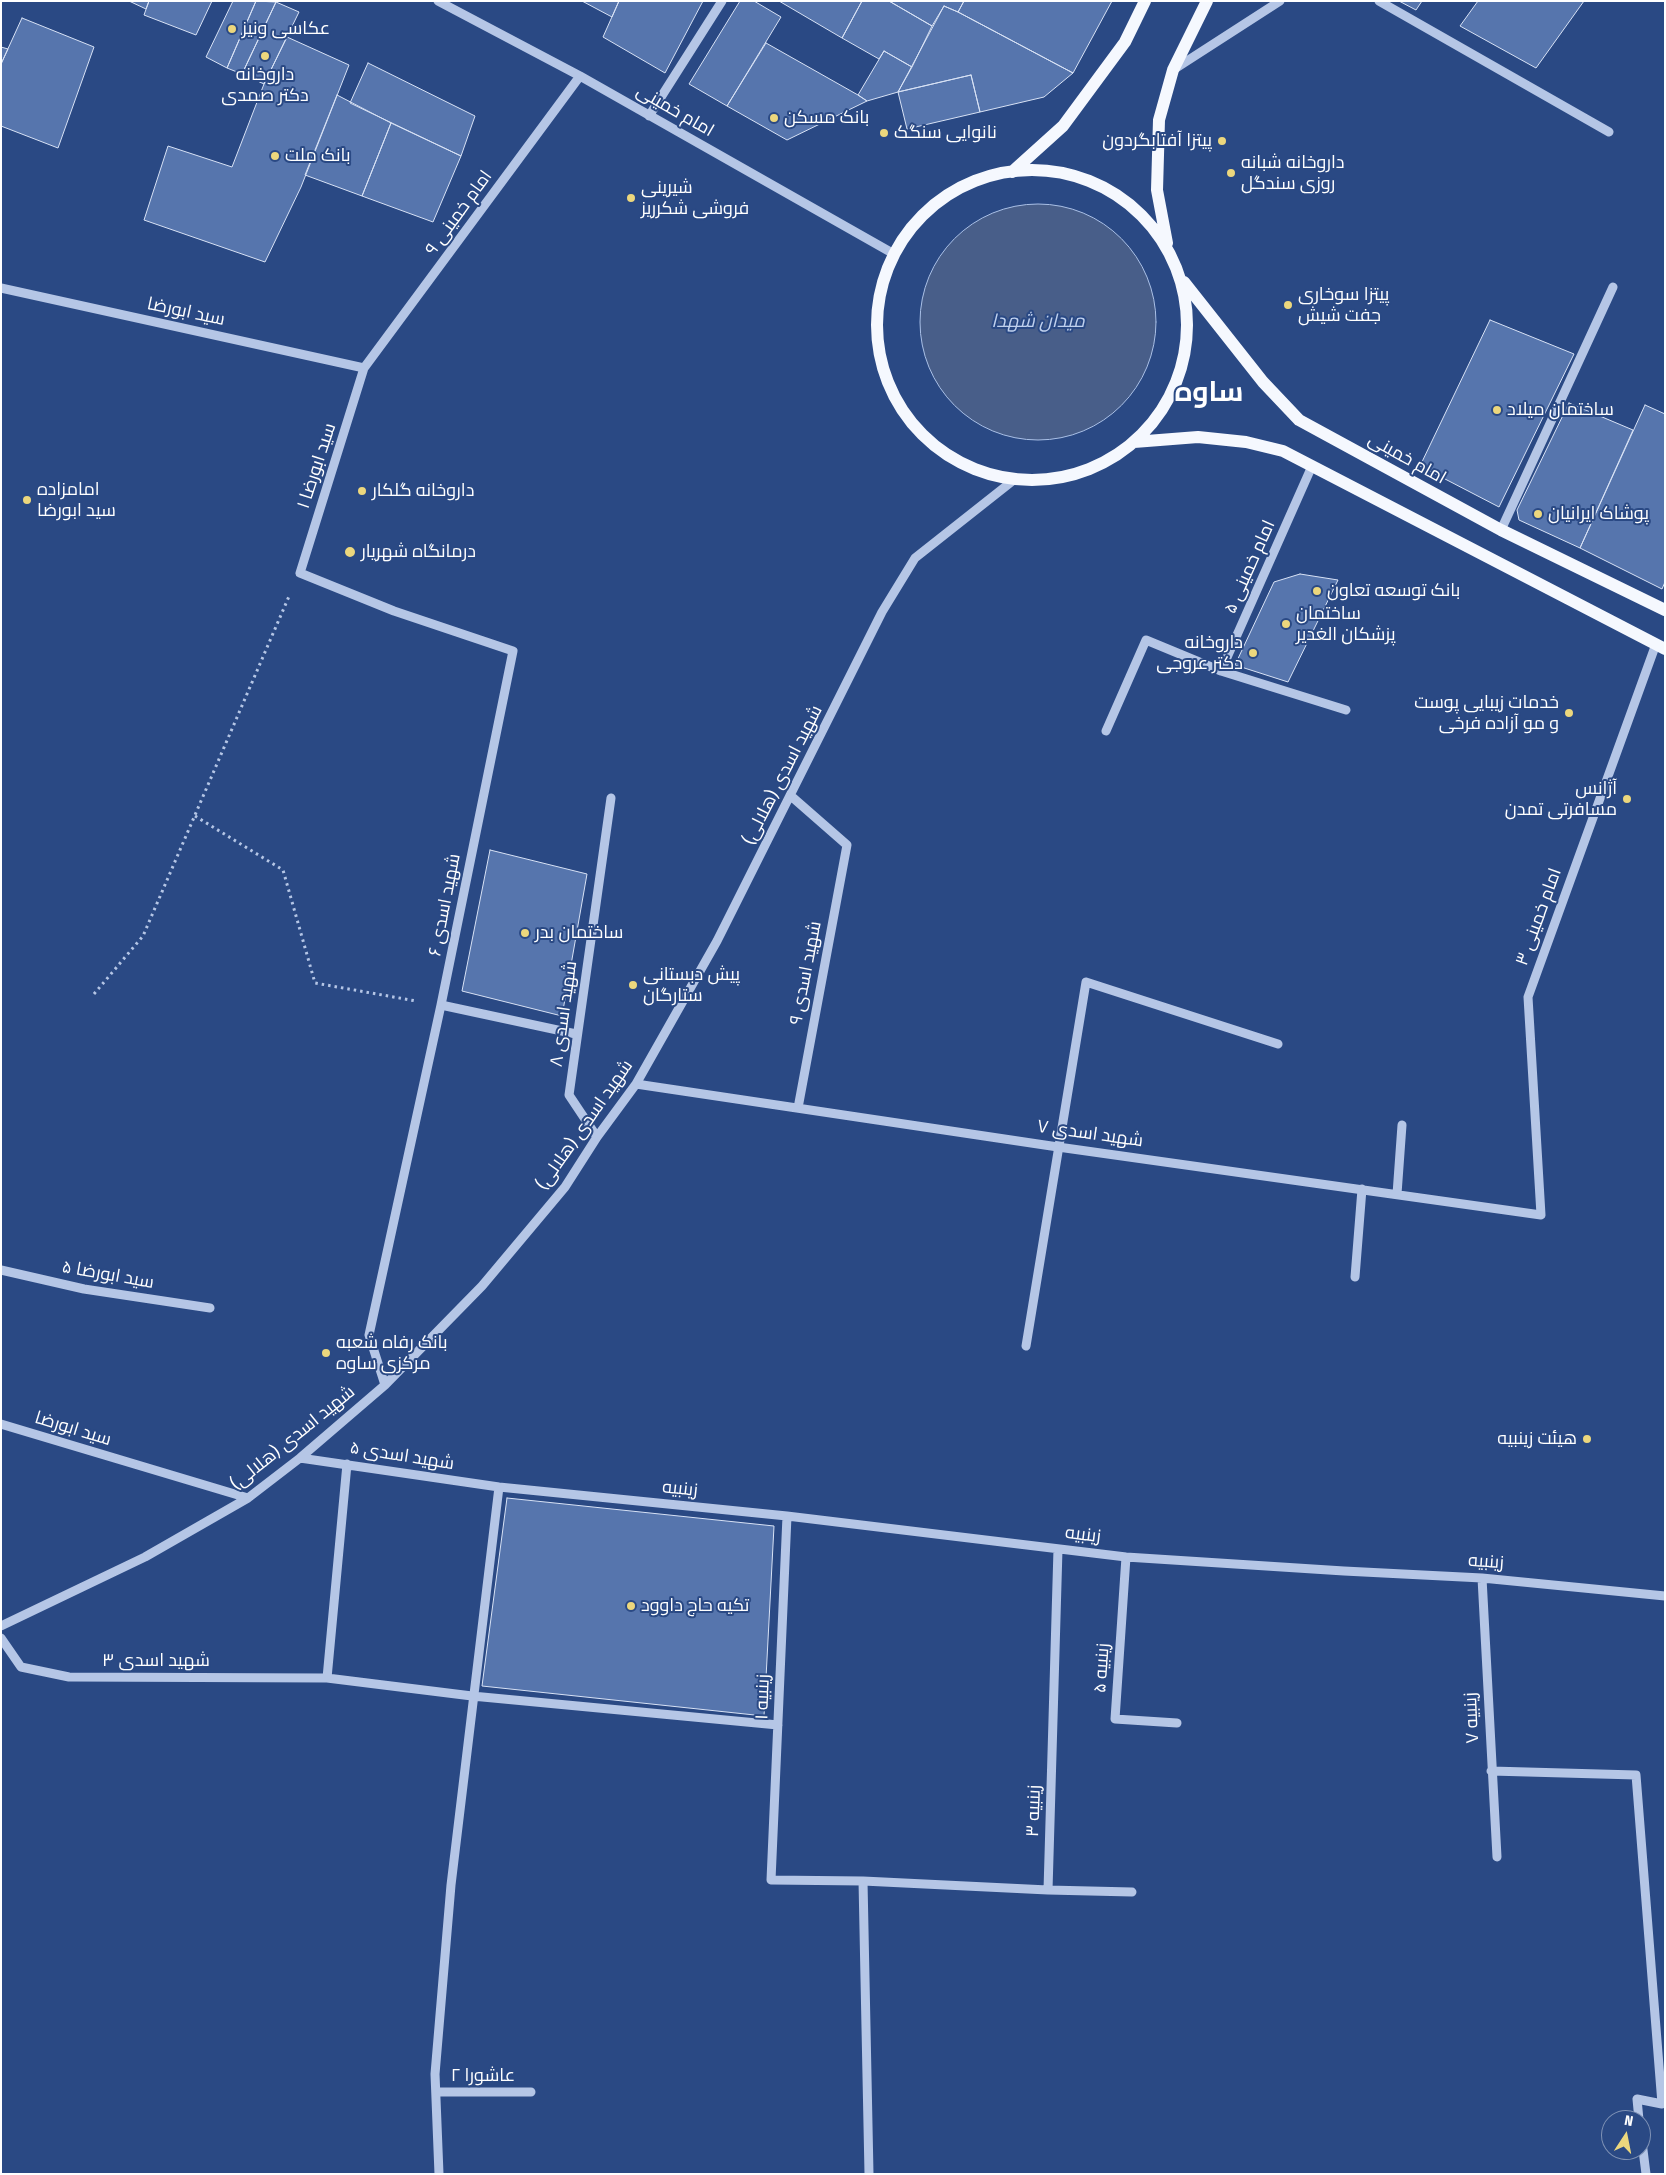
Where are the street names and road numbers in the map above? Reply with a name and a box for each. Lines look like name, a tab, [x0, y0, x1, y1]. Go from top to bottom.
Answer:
street label: امام خمینی	[632, 80, 718, 142]
street label: امام خمینی ۹	[421, 166, 497, 260]
street label: سید ابورضا	[145, 293, 227, 331]
street label: سید ابورضا ۱	[293, 420, 341, 512]
street label: امام خمینی	[1364, 429, 1450, 489]
street label: امام خمینی ۵	[1220, 517, 1280, 617]
street label: شهید اسدی (هلالی)	[739, 702, 827, 848]
street label: شهید اسدی ۶	[424, 852, 466, 958]
street label: امام خمینی ۳	[1511, 865, 1567, 969]
street label: شهید اسدی ۹	[785, 919, 827, 1027]
street label: شهید اسدی ۸	[546, 960, 582, 1068]
street label: شهید اسدی (هلالی)	[532, 1056, 638, 1194]
street label: شهید اسدی ۷	[1036, 1116, 1144, 1152]
street label: سید ابورضا ۵	[60, 1256, 156, 1294]
street label: شهید اسدی (هلالی)	[227, 1381, 359, 1495]
street label: سید ابورضا	[32, 1407, 114, 1451]
street label: شهید اسدی ۵	[348, 1437, 456, 1475]
street label: زینبیه	[661, 1476, 699, 1502]
street label: زینبیه	[1064, 1522, 1102, 1548]
street label: زینبیه	[1467, 1550, 1505, 1574]
street label: زینبیه ۵	[1089, 1642, 1115, 1694]
street label: شهید اسدی ۳	[102, 1650, 210, 1672]
street label: زینبیه ۱	[751, 1674, 775, 1720]
street label: زینبیه ۷	[1460, 1692, 1484, 1744]
street label: زینبیه ۳	[1022, 1785, 1046, 1837]
street label: عاشورا ۲	[451, 2065, 515, 2087]

